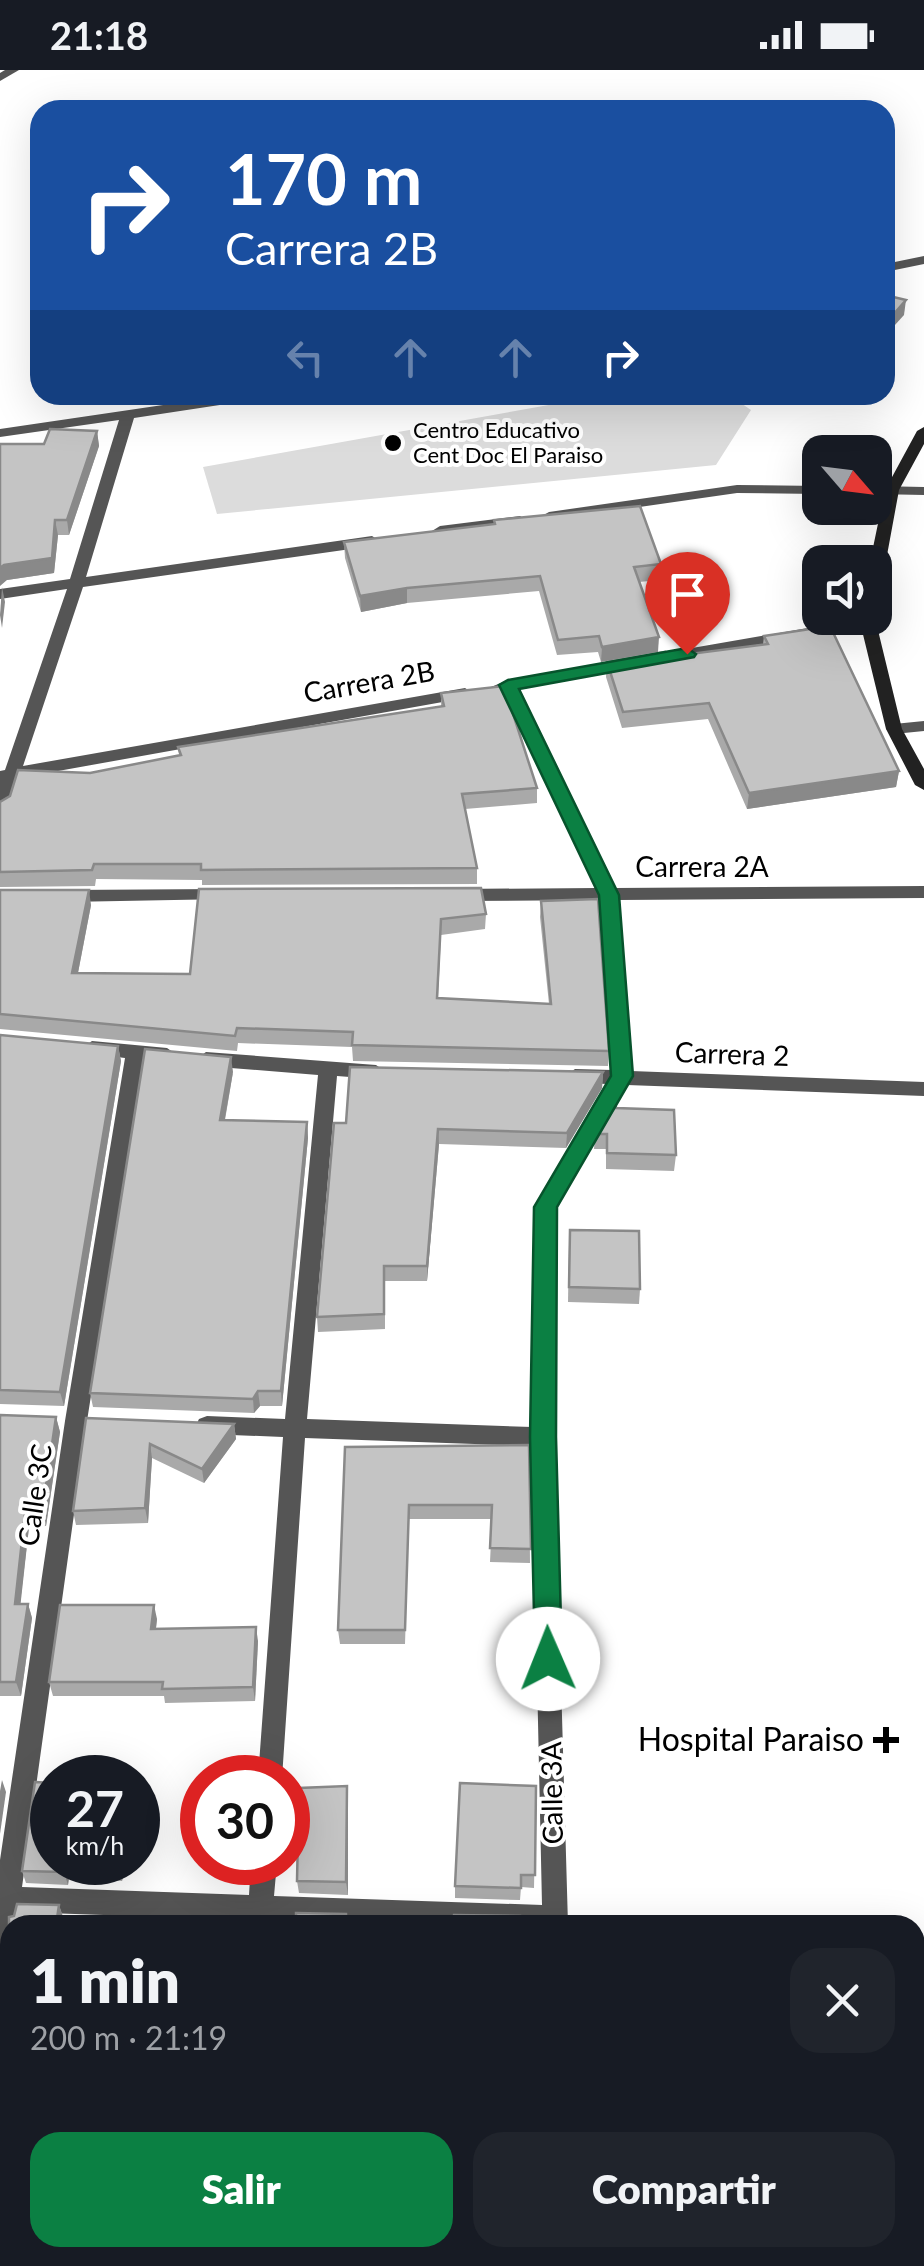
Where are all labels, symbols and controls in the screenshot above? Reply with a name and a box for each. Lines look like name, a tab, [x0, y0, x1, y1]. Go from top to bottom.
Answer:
text: 21:18	[50, 12, 148, 58]
text: 170 m	[225, 136, 422, 220]
icon: right	[60, 140, 190, 270]
text: Carrera 2B	[225, 221, 438, 275]
icon: left	[278, 330, 333, 385]
icon: ahead	[383, 330, 438, 385]
icon: ahead	[488, 330, 543, 385]
icon: right	[593, 330, 648, 385]
place label: Centro Educativo Cent Doc El Paraiso	[413, 416, 603, 468]
marker: Centro Educativo Cent Doc El Paraiso	[382, 432, 404, 454]
north arrow	[802, 435, 892, 525]
map controls	[802, 435, 892, 635]
button: sound	[802, 545, 892, 635]
pin	[645, 552, 730, 655]
icon: arrive	[660, 567, 715, 622]
street label: Carrera 2B	[301, 653, 437, 709]
street label: Carrera 2A	[635, 849, 769, 883]
street label: Carrera 2	[674, 1034, 790, 1072]
street label: Calle 3C	[10, 1441, 58, 1548]
position arrow	[496, 1607, 600, 1711]
place label: Hospital Paraiso	[638, 1719, 864, 1758]
marker: Hospital Paraiso	[873, 1727, 899, 1753]
street label: Calle 3A	[533, 1741, 569, 1845]
speed limit sign: 30	[180, 1755, 310, 1885]
text: 27	[66, 1778, 124, 1838]
text: km/h	[66, 1830, 124, 1860]
text: 1 min	[30, 1944, 180, 2016]
button: close	[790, 1948, 895, 2053]
text: 200 m · 21:19	[30, 2018, 227, 2057]
button: Salir	[30, 2132, 453, 2247]
button: Compartir	[473, 2132, 895, 2247]

